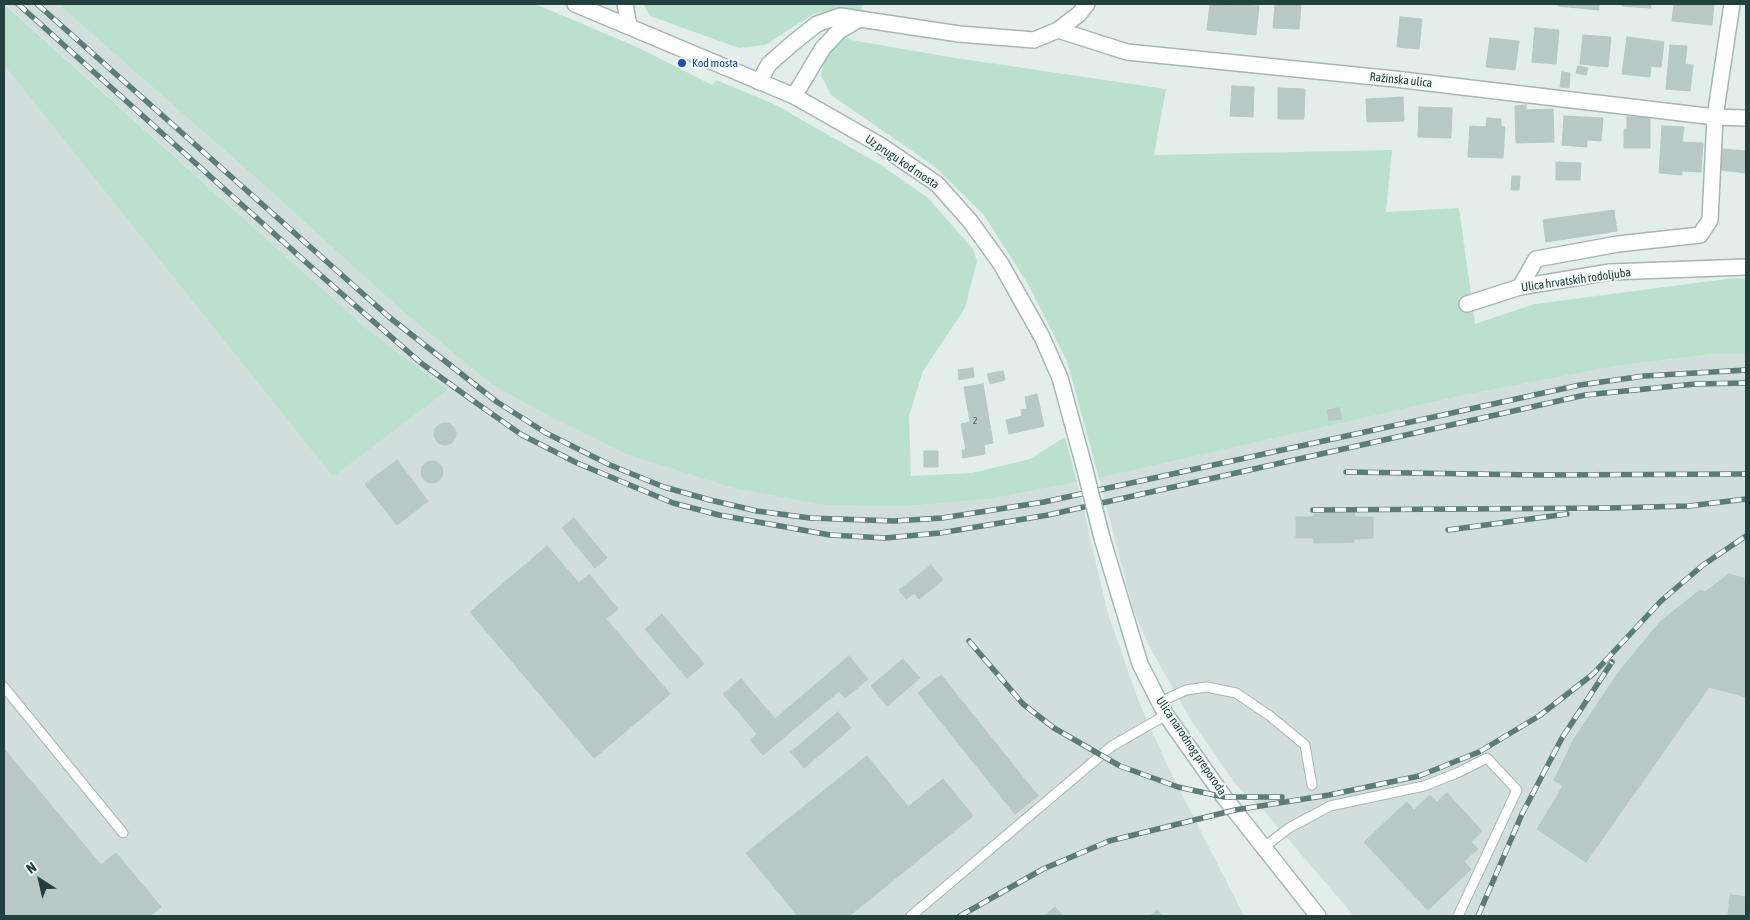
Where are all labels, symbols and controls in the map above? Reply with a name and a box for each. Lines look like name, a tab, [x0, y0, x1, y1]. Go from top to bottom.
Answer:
place label: Kod mosta	[692, 56, 738, 70]
marker: Kod mosta	[676, 57, 688, 69]
street label: Ražinska ulica	[1369, 70, 1433, 90]
street label: Uz prugu kod mosta	[862, 132, 942, 192]
street label: Ulica hrvatskih rodoljuba	[1520, 265, 1632, 295]
house number: 2	[973, 415, 977, 427]
street label: Ulica narodnog preporoda	[1153, 694, 1229, 798]
north arrow	[15, 855, 65, 905]
text: N	[23, 859, 39, 877]

